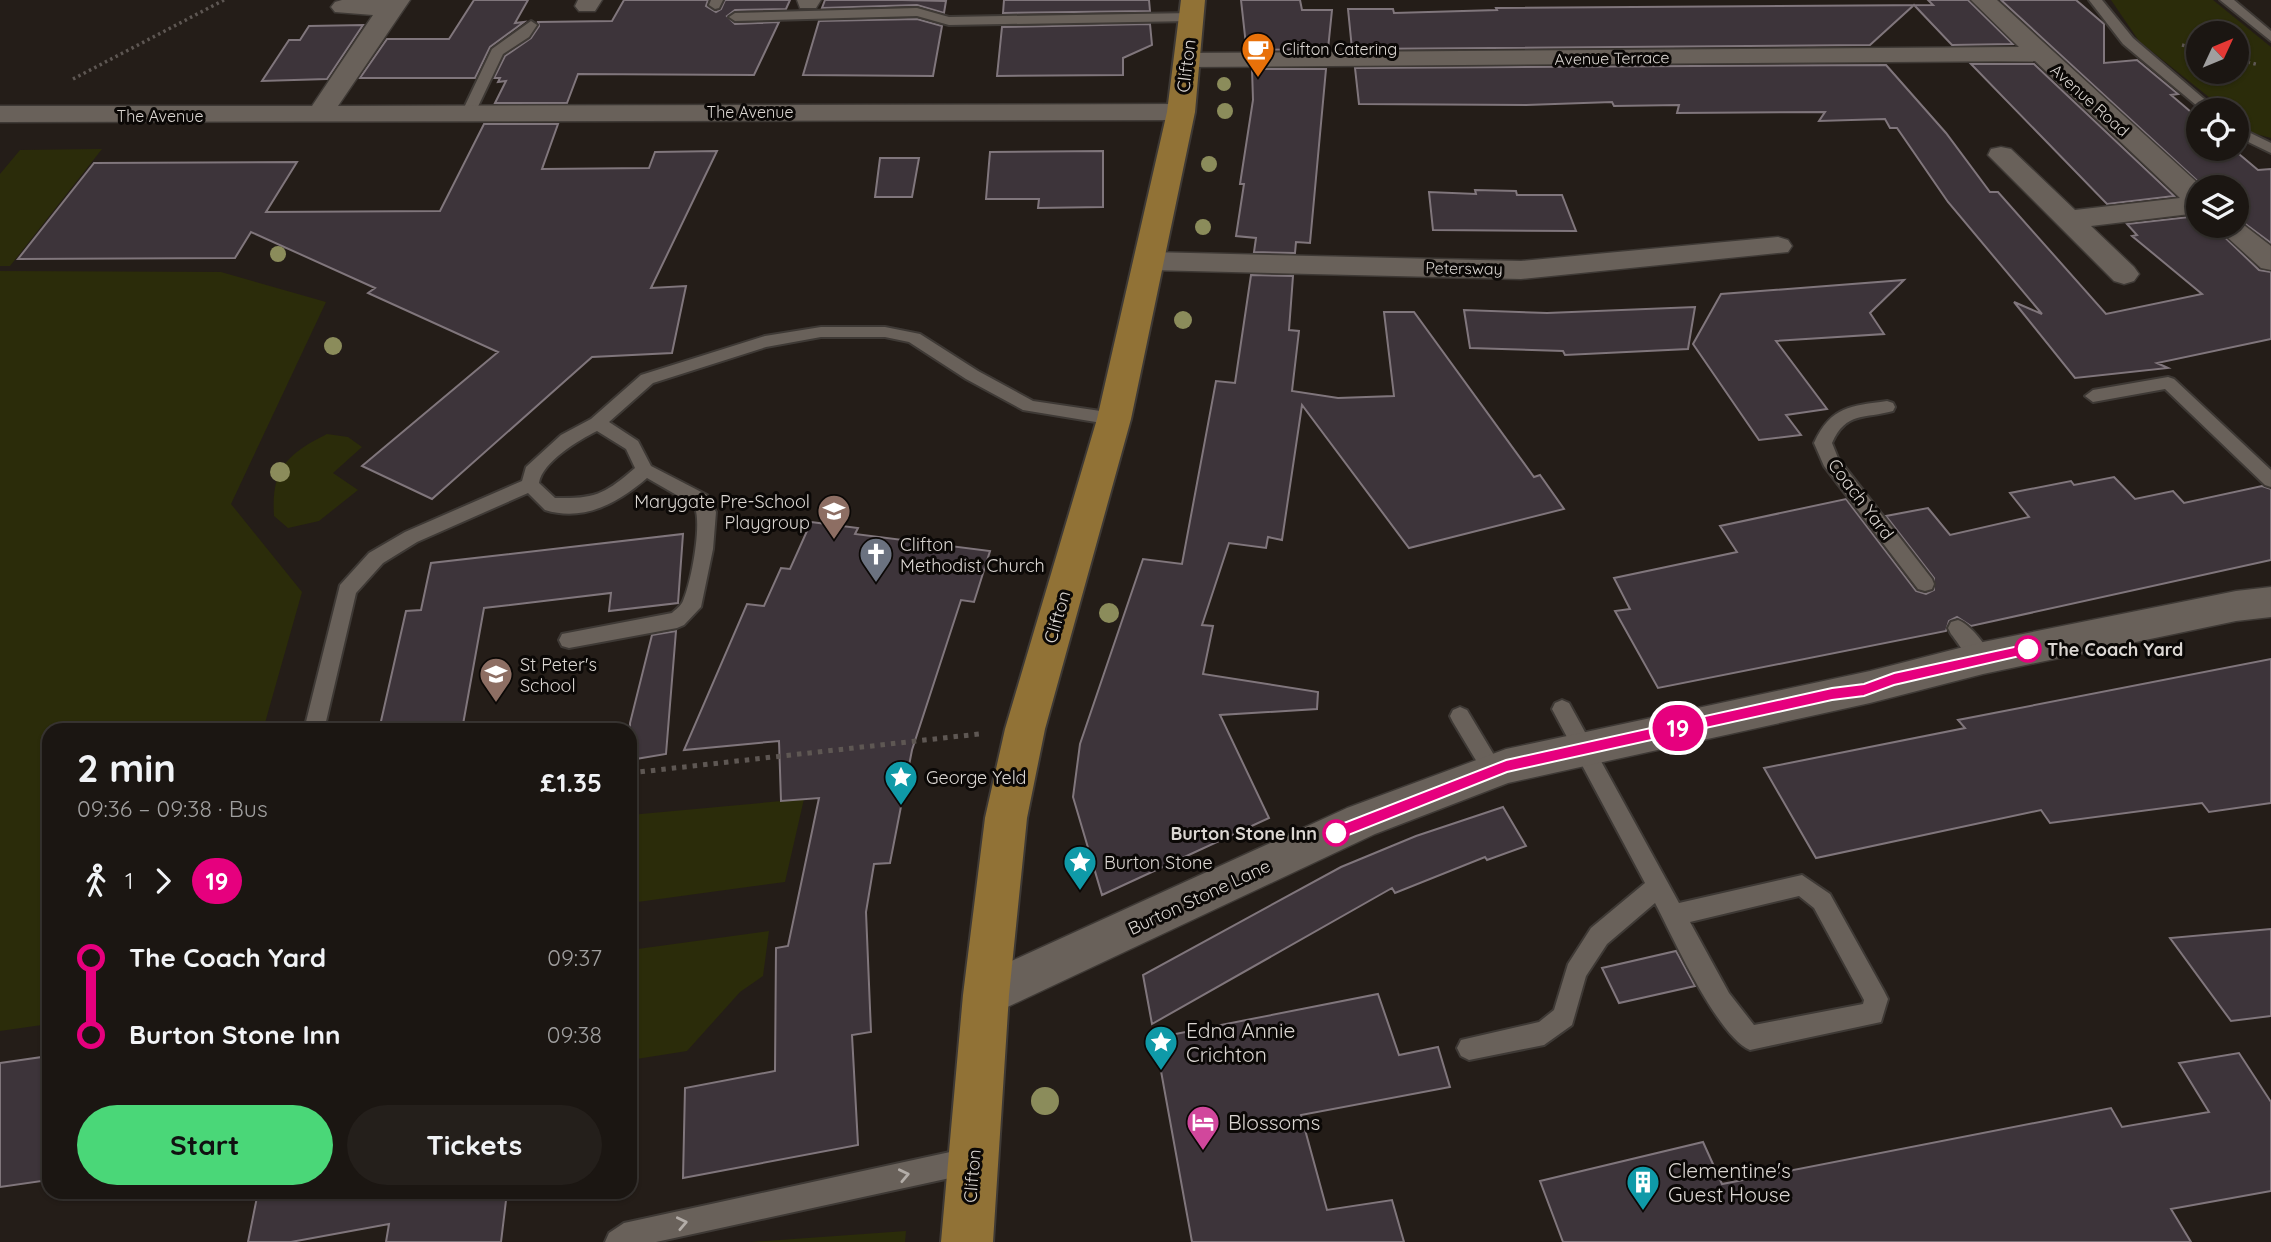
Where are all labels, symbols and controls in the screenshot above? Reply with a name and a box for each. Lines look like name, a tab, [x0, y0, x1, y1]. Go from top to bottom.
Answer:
north arrow	[2186, 21, 2249, 84]
map controls	[2186, 21, 2249, 238]
cafe icon: Clifton Catering	[1239, 30, 1277, 79]
street label: Clifton	[1171, 38, 1201, 94]
place label: Clifton Catering	[1282, 39, 1397, 59]
street label: Avenue Terrace	[1554, 47, 1670, 69]
street label: Avenue Road	[2047, 60, 2133, 140]
button: locate	[2186, 98, 2249, 161]
street label: The Avenue	[707, 102, 793, 122]
street label: The Avenue	[117, 106, 203, 126]
button: layers	[2186, 175, 2249, 238]
street label: Petersway	[1425, 257, 1503, 279]
street label: Coach Yard	[1823, 454, 1899, 544]
place label: Marygate Pre-School Playgroup	[634, 490, 810, 534]
school or university icon: Marygate Pre-School Playgroup	[815, 492, 853, 541]
place label: Clifton Methodist Church	[900, 533, 1045, 577]
church icon: Clifton Methodist Church	[857, 535, 895, 584]
street label: Clifton	[1039, 588, 1075, 646]
marker: The Coach Yard	[2015, 636, 2041, 662]
place label: The Coach Yard	[2047, 638, 2183, 661]
place label: St Peter's School	[520, 653, 597, 697]
school or university icon: St Peter's School	[477, 655, 515, 704]
line badge: 19	[1646, 705, 1710, 751]
text: 19	[1667, 713, 1689, 743]
text: 2 min	[77, 744, 176, 792]
place icon: George Yeld	[882, 758, 920, 807]
text: £1.35	[540, 766, 602, 799]
place label: George Yeld	[926, 766, 1027, 789]
text: 09:36 – 09:38 · Bus	[77, 794, 268, 823]
marker: Burton Stone Inn	[1323, 820, 1349, 846]
place label: Burton Stone Inn	[1171, 822, 1317, 845]
place icon: Burton Stone	[1061, 843, 1099, 892]
place label: Burton Stone	[1104, 851, 1213, 874]
street label: Burton Stone Lane	[1124, 854, 1274, 940]
icon: walk	[77, 862, 115, 900]
icon: forward	[144, 862, 182, 900]
text: 1	[125, 866, 134, 895]
text: 19	[206, 866, 228, 896]
text: The Coach Yard	[129, 941, 326, 974]
text: 09:37	[547, 943, 602, 972]
place label: Edna Annie Crichton	[1186, 1017, 1295, 1067]
text: Burton Stone Inn	[129, 1018, 341, 1051]
text: 09:38	[547, 1020, 602, 1049]
place icon: Edna Annie Crichton	[1142, 1023, 1180, 1072]
hotel icon: Blossoms	[1184, 1103, 1222, 1152]
button: Start	[77, 1105, 333, 1185]
button: Tickets	[347, 1105, 602, 1185]
place label: Blossoms	[1228, 1109, 1320, 1135]
street label: Clifton	[958, 1148, 986, 1204]
place label: Clementine's Guest House	[1668, 1157, 1791, 1207]
building icon: Clementine's Guest House	[1624, 1163, 1662, 1212]
one-way arrow	[898, 1168, 910, 1183]
one-way arrow	[676, 1217, 688, 1231]

